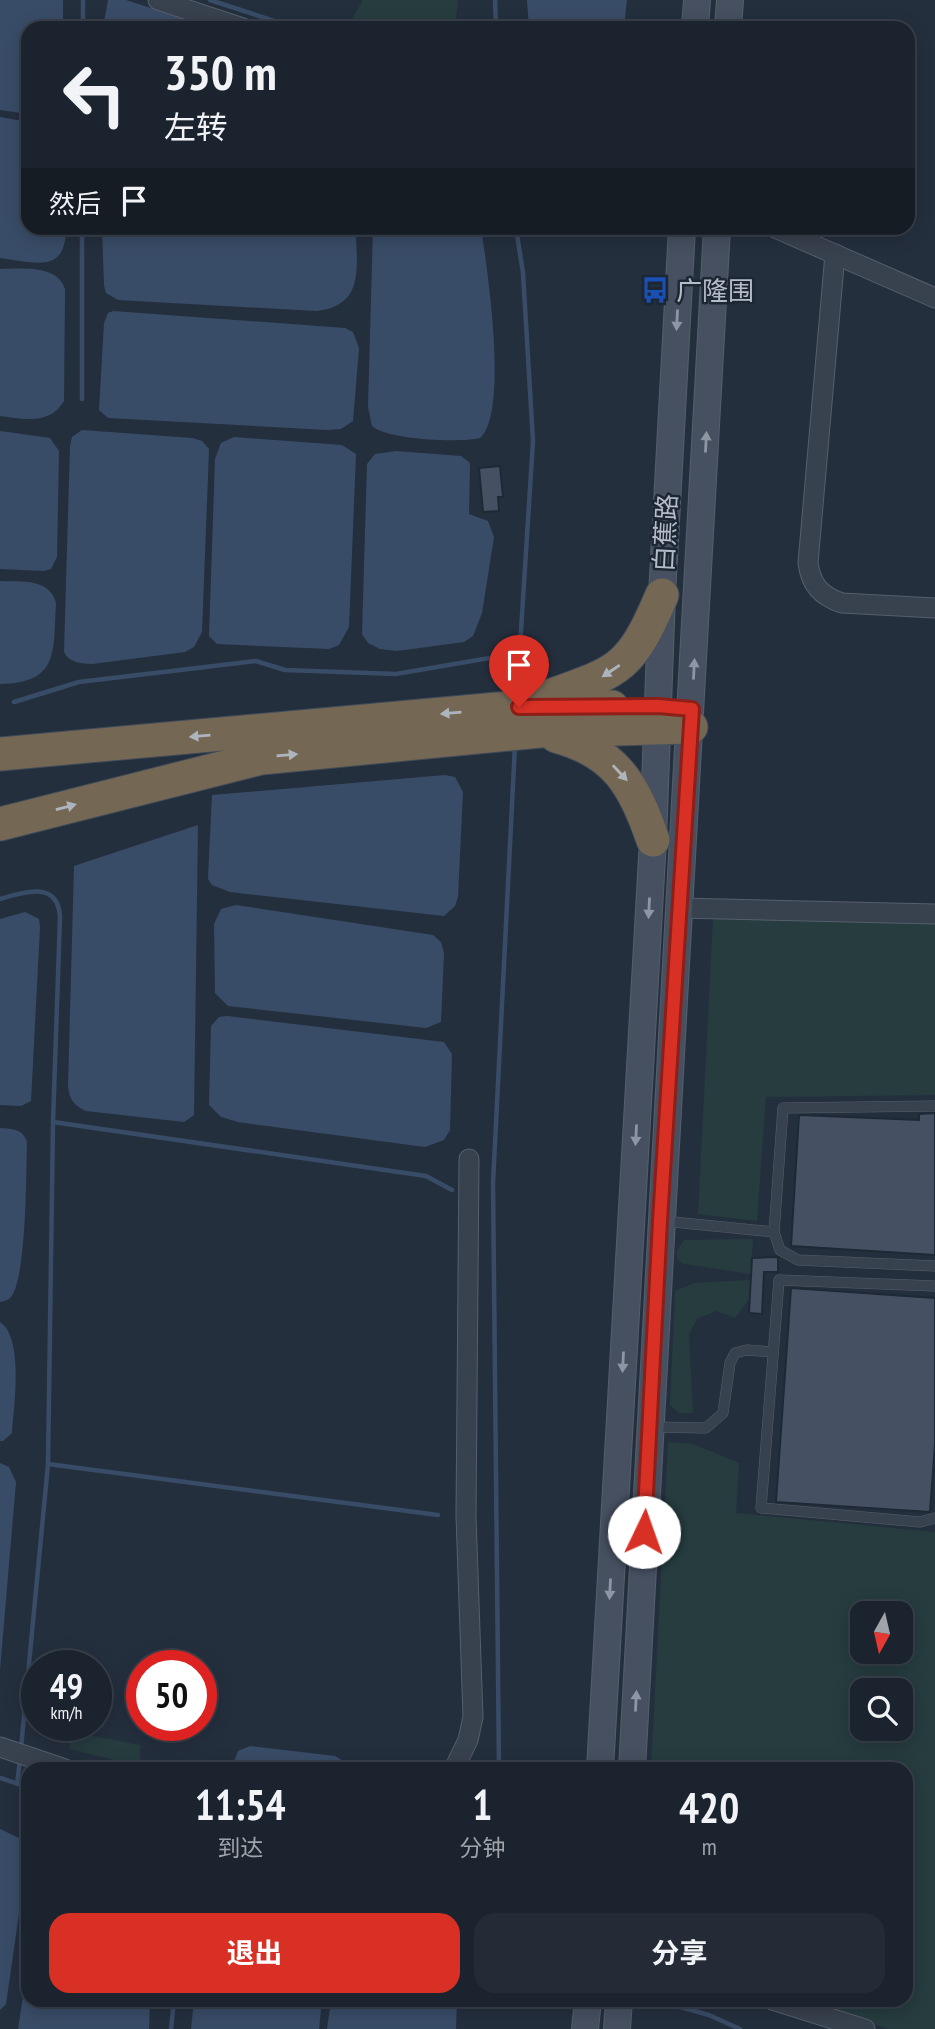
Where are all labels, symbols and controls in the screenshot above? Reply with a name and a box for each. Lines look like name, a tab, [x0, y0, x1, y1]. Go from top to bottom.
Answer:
text: 350 m	[164, 40, 277, 104]
icon: left	[49, 49, 140, 140]
text: 左转	[164, 106, 228, 148]
icon: arrive	[115, 182, 153, 220]
text: 然后	[49, 187, 101, 220]
place label: 广隆围	[676, 274, 754, 307]
bus stop icon: 广隆围	[640, 275, 670, 305]
one-way arrow	[671, 309, 682, 331]
one-way arrow	[700, 431, 711, 453]
street label: 白蕉路	[646, 493, 684, 573]
pin	[489, 635, 549, 707]
icon: arrive	[500, 646, 538, 684]
one-way arrow	[689, 658, 700, 680]
one-way arrow	[601, 664, 621, 677]
one-way arrow	[440, 708, 462, 719]
one-way arrow	[189, 731, 211, 742]
one-way arrow	[276, 749, 298, 760]
one-way arrow	[612, 765, 628, 782]
one-way arrow	[55, 801, 77, 812]
one-way arrow	[643, 897, 654, 919]
one-way arrow	[630, 1124, 641, 1146]
one-way arrow	[617, 1351, 628, 1373]
position arrow	[607, 1495, 681, 1569]
one-way arrow	[604, 1578, 615, 1600]
north arrow	[850, 1601, 914, 1664]
map controls	[850, 1601, 913, 1741]
speed limit sign: 50	[126, 1650, 217, 1741]
text: 49	[50, 1663, 83, 1709]
button: search	[850, 1678, 913, 1741]
one-way arrow	[630, 1690, 641, 1712]
text: km/h	[51, 1701, 82, 1724]
text: 11:54	[195, 1777, 286, 1832]
text: 1	[472, 1777, 492, 1832]
text: 420	[679, 1780, 739, 1835]
text: m	[702, 1832, 717, 1861]
text: 到达	[217, 1833, 263, 1862]
text: 分钟	[459, 1833, 505, 1862]
button: 退出	[49, 1913, 460, 1993]
button: 分享	[474, 1913, 885, 1993]

